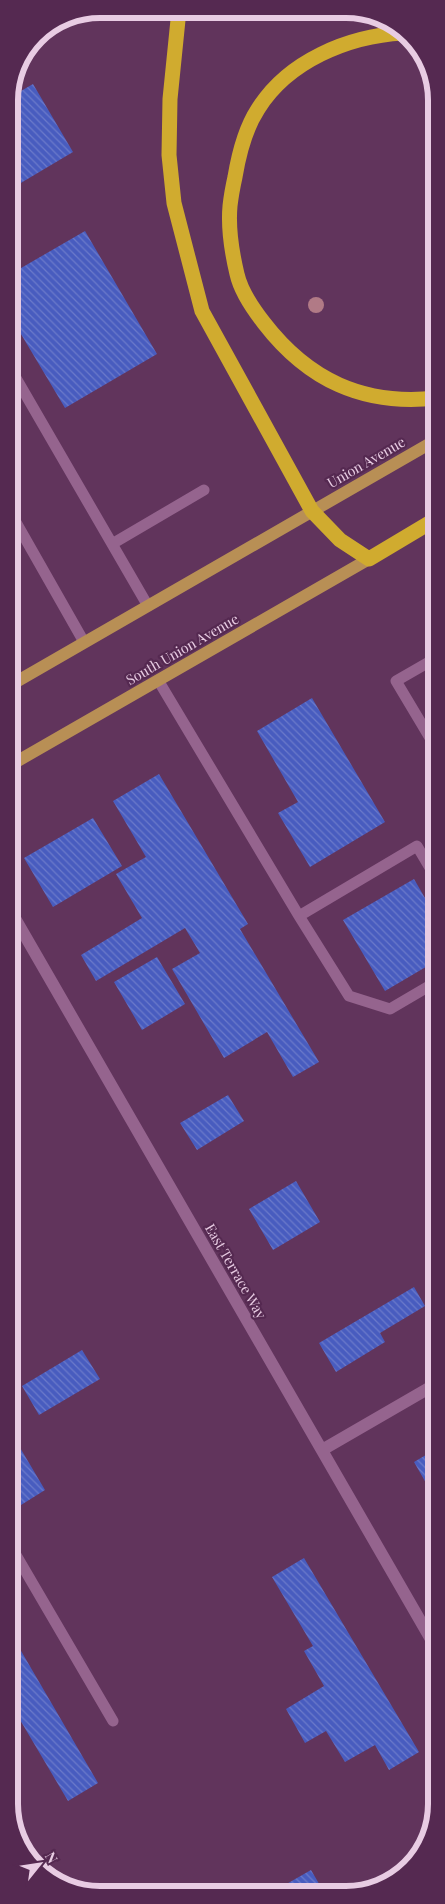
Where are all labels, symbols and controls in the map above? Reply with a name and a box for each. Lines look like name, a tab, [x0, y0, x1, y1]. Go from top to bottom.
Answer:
street label: Union Avenue	[324, 432, 408, 492]
street label: South Union Avenue	[122, 609, 242, 689]
street label: East Terrace Way	[201, 1220, 271, 1322]
north arrow	[15, 1839, 65, 1889]
text: N	[41, 1848, 62, 1866]

